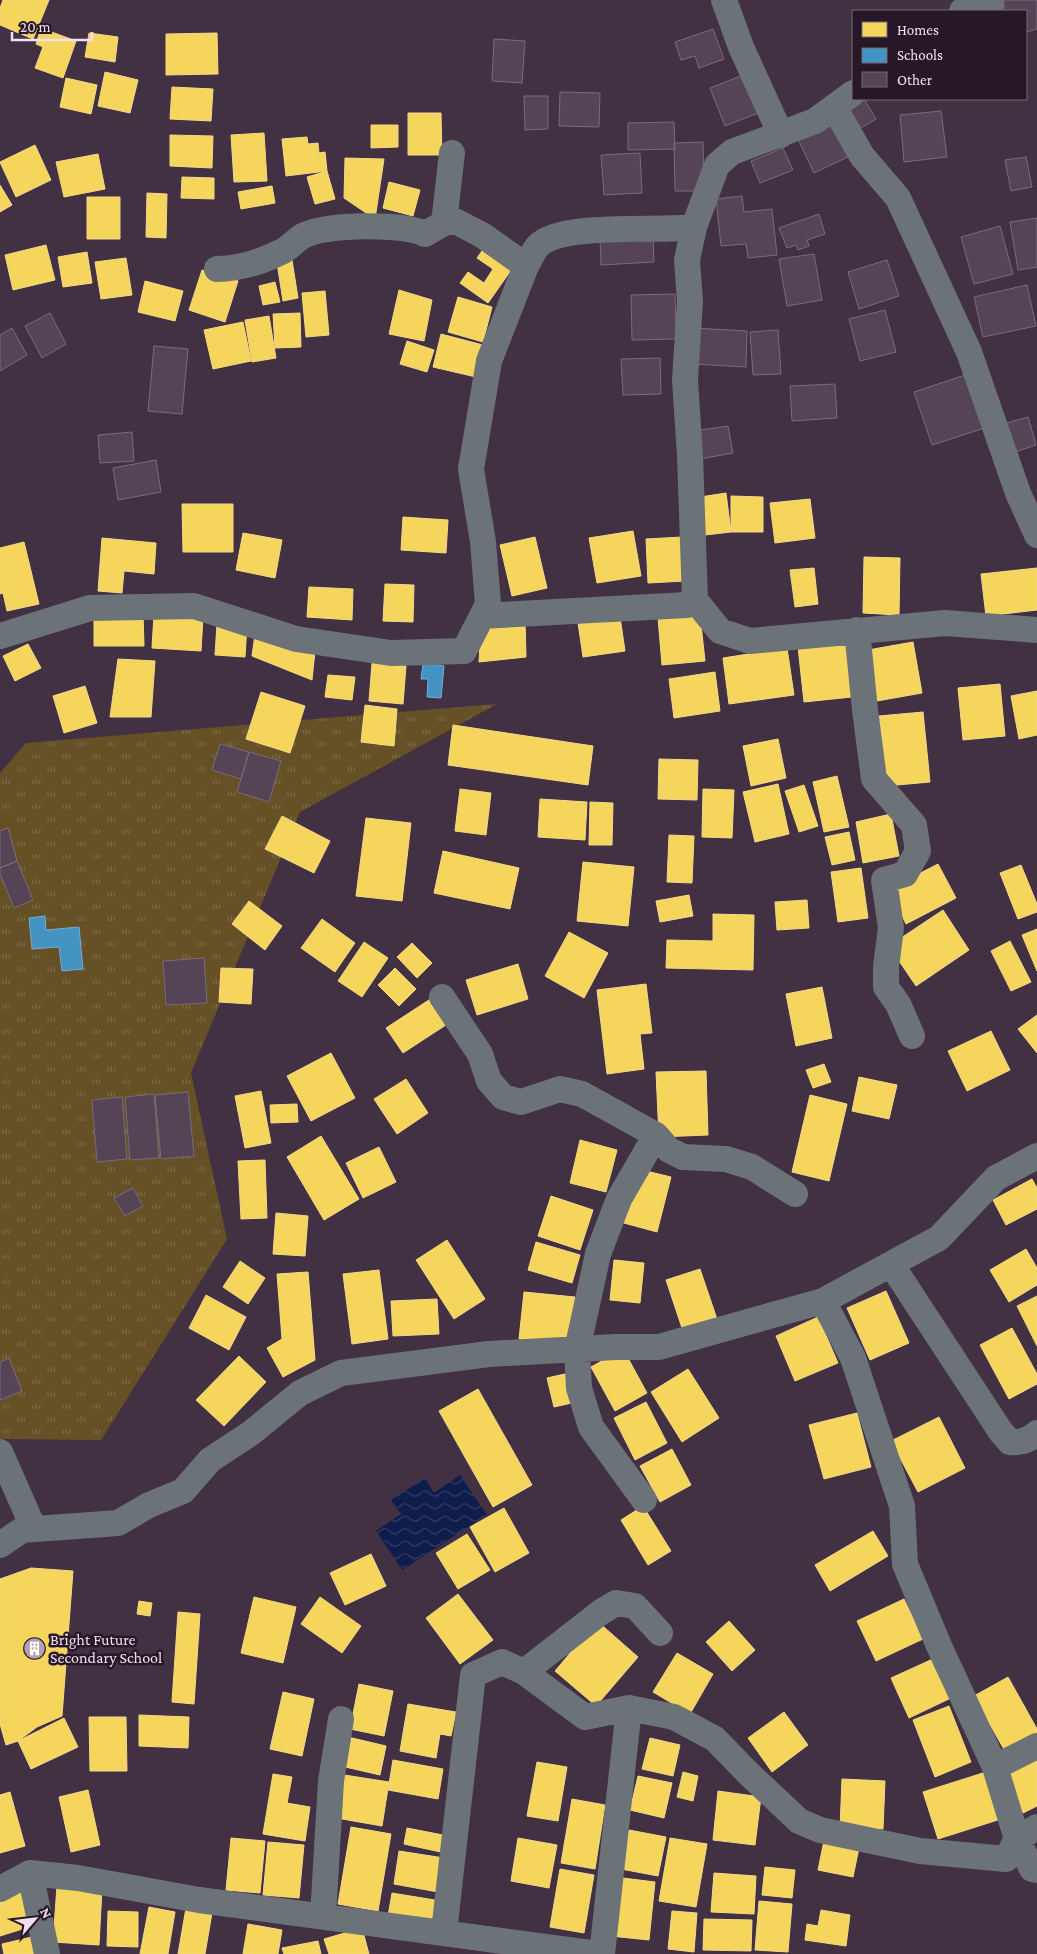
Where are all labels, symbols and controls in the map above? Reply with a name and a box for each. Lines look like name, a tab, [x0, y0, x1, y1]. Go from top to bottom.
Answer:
scale bar	[12, 10, 92, 42]
legend	[852, 10, 1027, 100]
text: 20 m	[20, 19, 51, 35]
text: Homes	[897, 22, 939, 38]
text: Schools	[897, 47, 943, 63]
text: Other	[897, 72, 933, 88]
place label: Bright Future Secondary School	[50, 1631, 162, 1667]
building icon: Bright Future Secondary School	[22, 1636, 46, 1660]
north arrow	[10, 1894, 60, 1944]
text: N	[37, 1905, 56, 1921]

